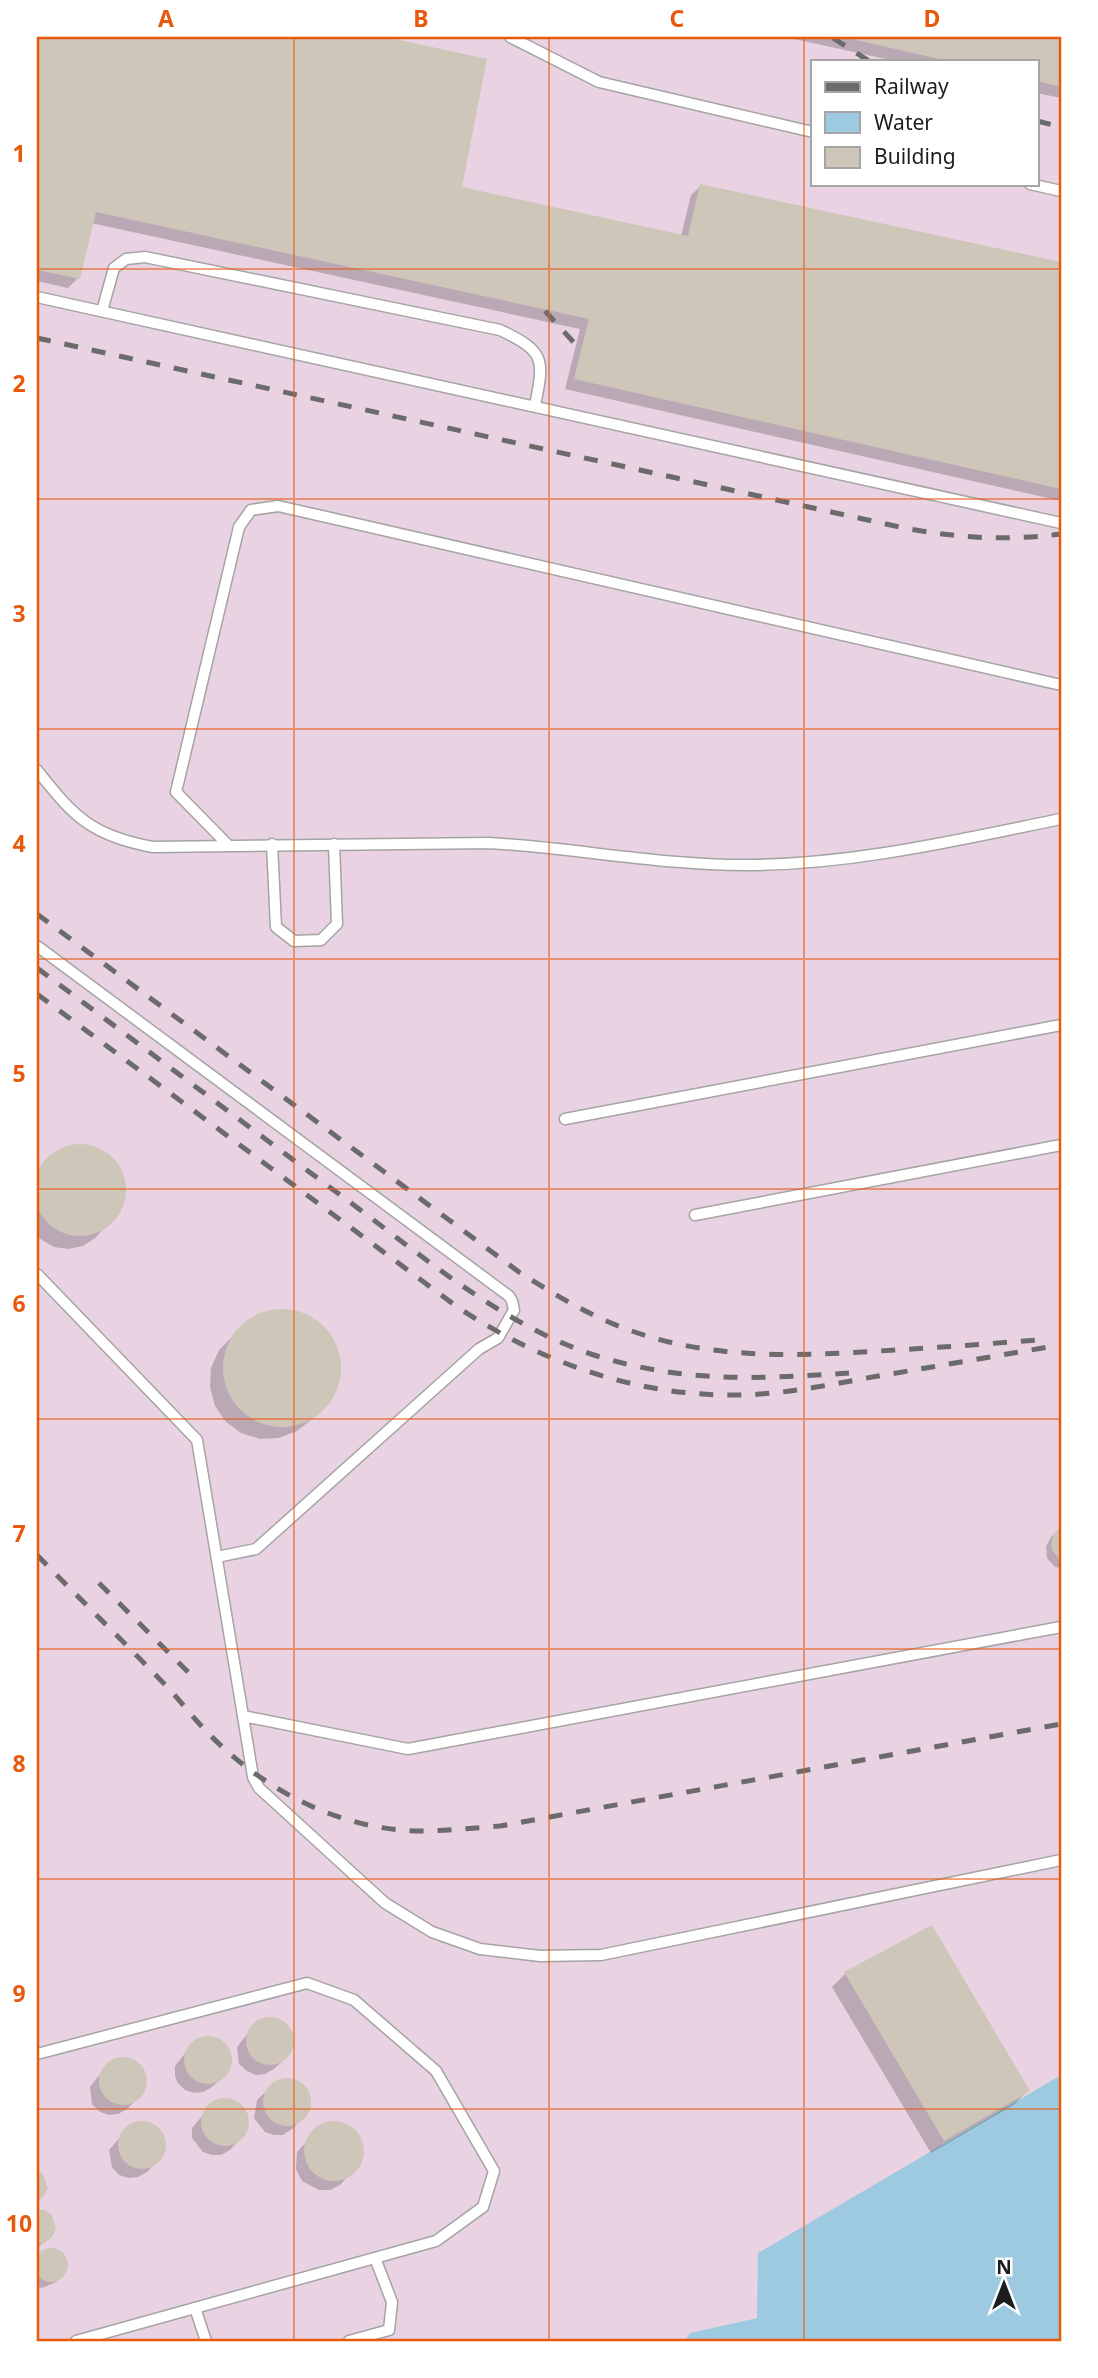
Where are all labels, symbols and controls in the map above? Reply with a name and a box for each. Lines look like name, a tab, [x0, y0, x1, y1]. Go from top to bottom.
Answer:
text: A	[158, 2, 174, 34]
text: B	[413, 2, 429, 34]
text: C	[670, 2, 685, 34]
text: D	[924, 2, 940, 34]
legend	[811, 60, 1038, 186]
text: Railway	[874, 72, 949, 100]
text: Water	[874, 108, 933, 136]
text: 1	[12, 137, 26, 169]
text: Building	[874, 142, 956, 170]
text: 2	[12, 367, 26, 399]
text: 3	[12, 597, 26, 629]
text: 4	[12, 827, 26, 859]
text: 5	[12, 1057, 26, 1089]
text: 6	[12, 1287, 26, 1319]
text: 7	[12, 1517, 26, 1549]
text: 8	[12, 1747, 26, 1779]
text: 9	[12, 1977, 26, 2009]
text: 10	[6, 2207, 32, 2239]
north arrow	[968, 2248, 1038, 2318]
text: N	[996, 2254, 1012, 2280]

